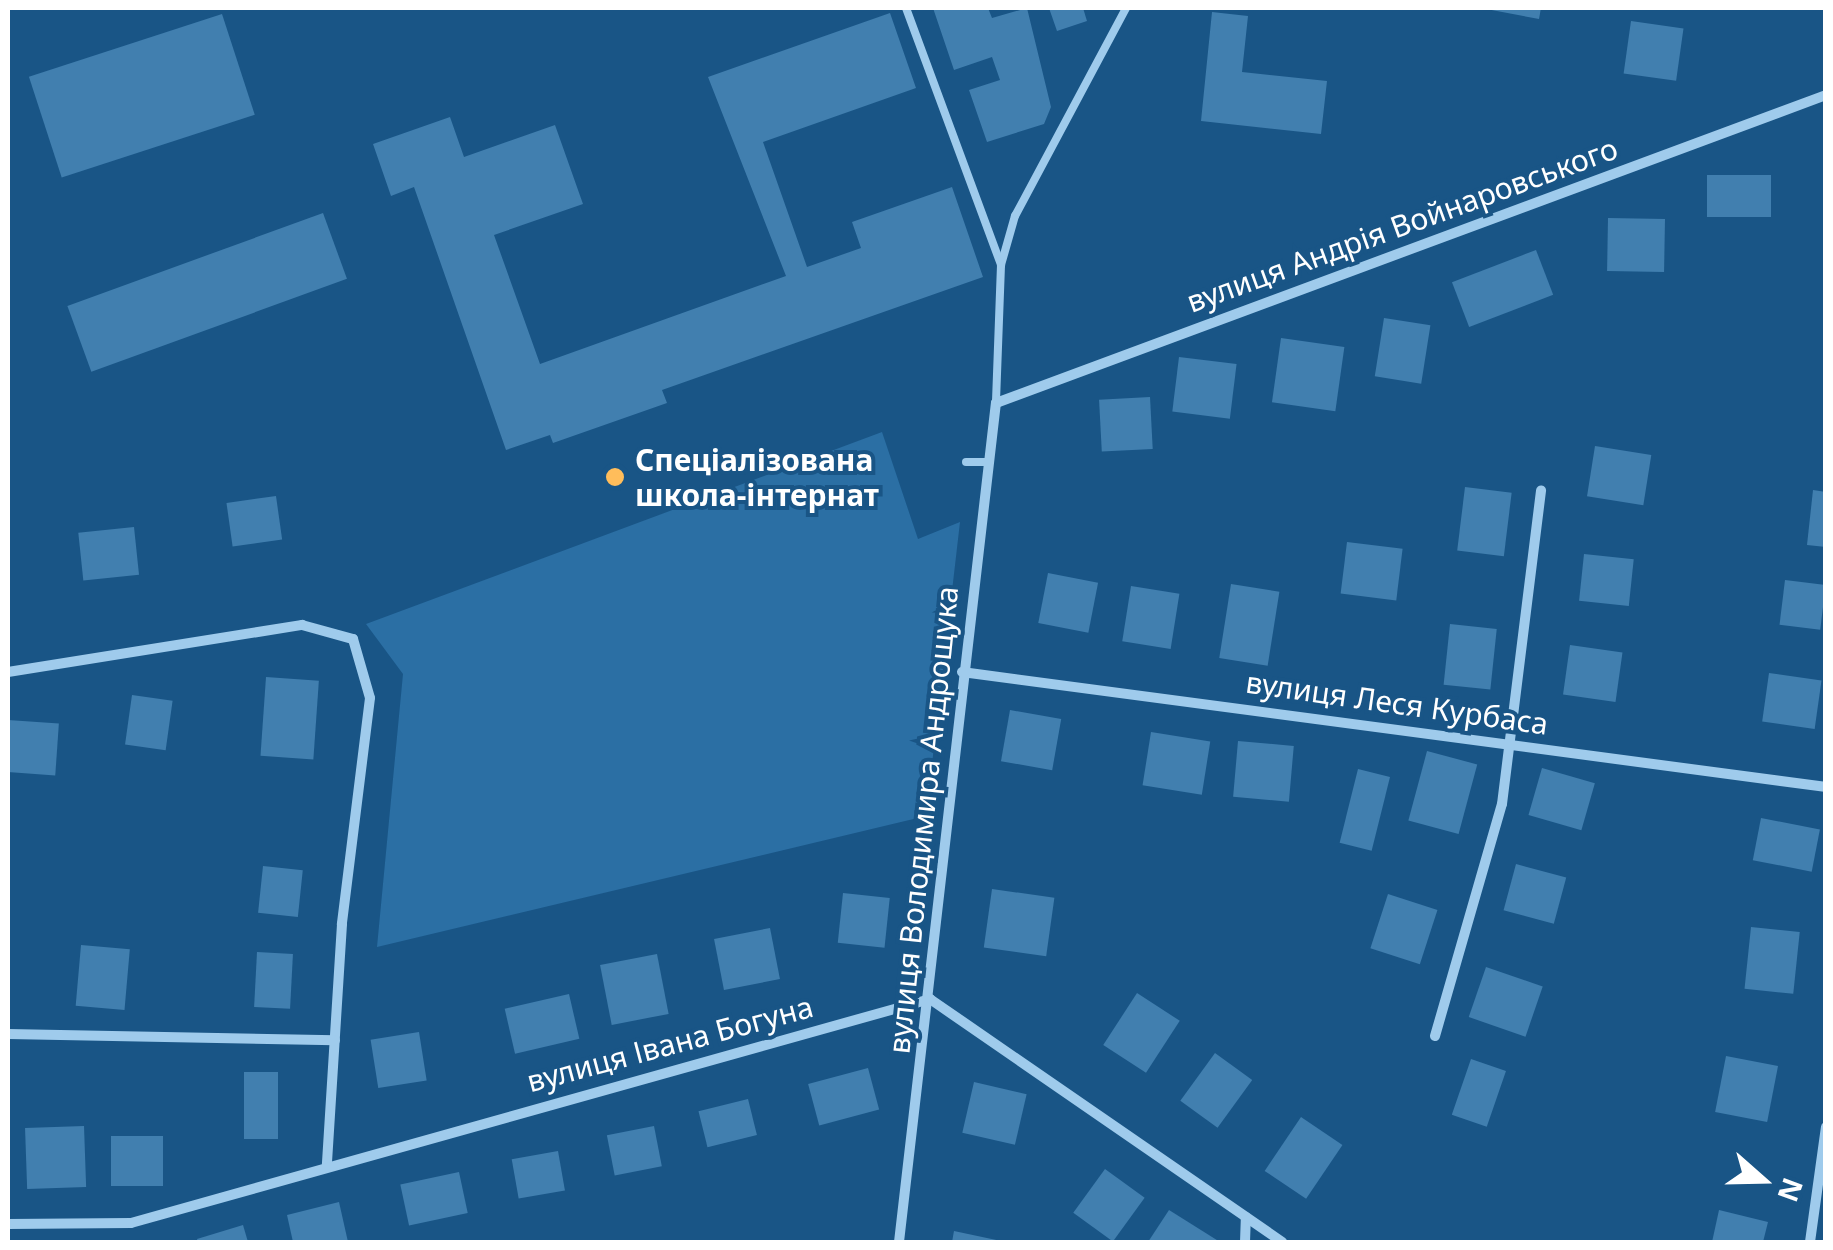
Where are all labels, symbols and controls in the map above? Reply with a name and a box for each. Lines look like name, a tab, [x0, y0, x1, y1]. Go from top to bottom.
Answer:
street label: вулиця Андрія Войнаровського	[1182, 130, 1622, 320]
place label: Спеціалізована школа-інтернат	[635, 442, 879, 512]
marker: Спеціалізована школа-інтернат	[604, 466, 626, 488]
street label: вулиця Володимира Андрощука	[881, 585, 965, 1055]
street label: вулиця Леся Курбаса	[1243, 664, 1551, 742]
street label: вулиця Івана Богуна	[523, 988, 817, 1100]
north arrow	[1713, 1130, 1813, 1230]
text: N	[1769, 1173, 1813, 1207]

